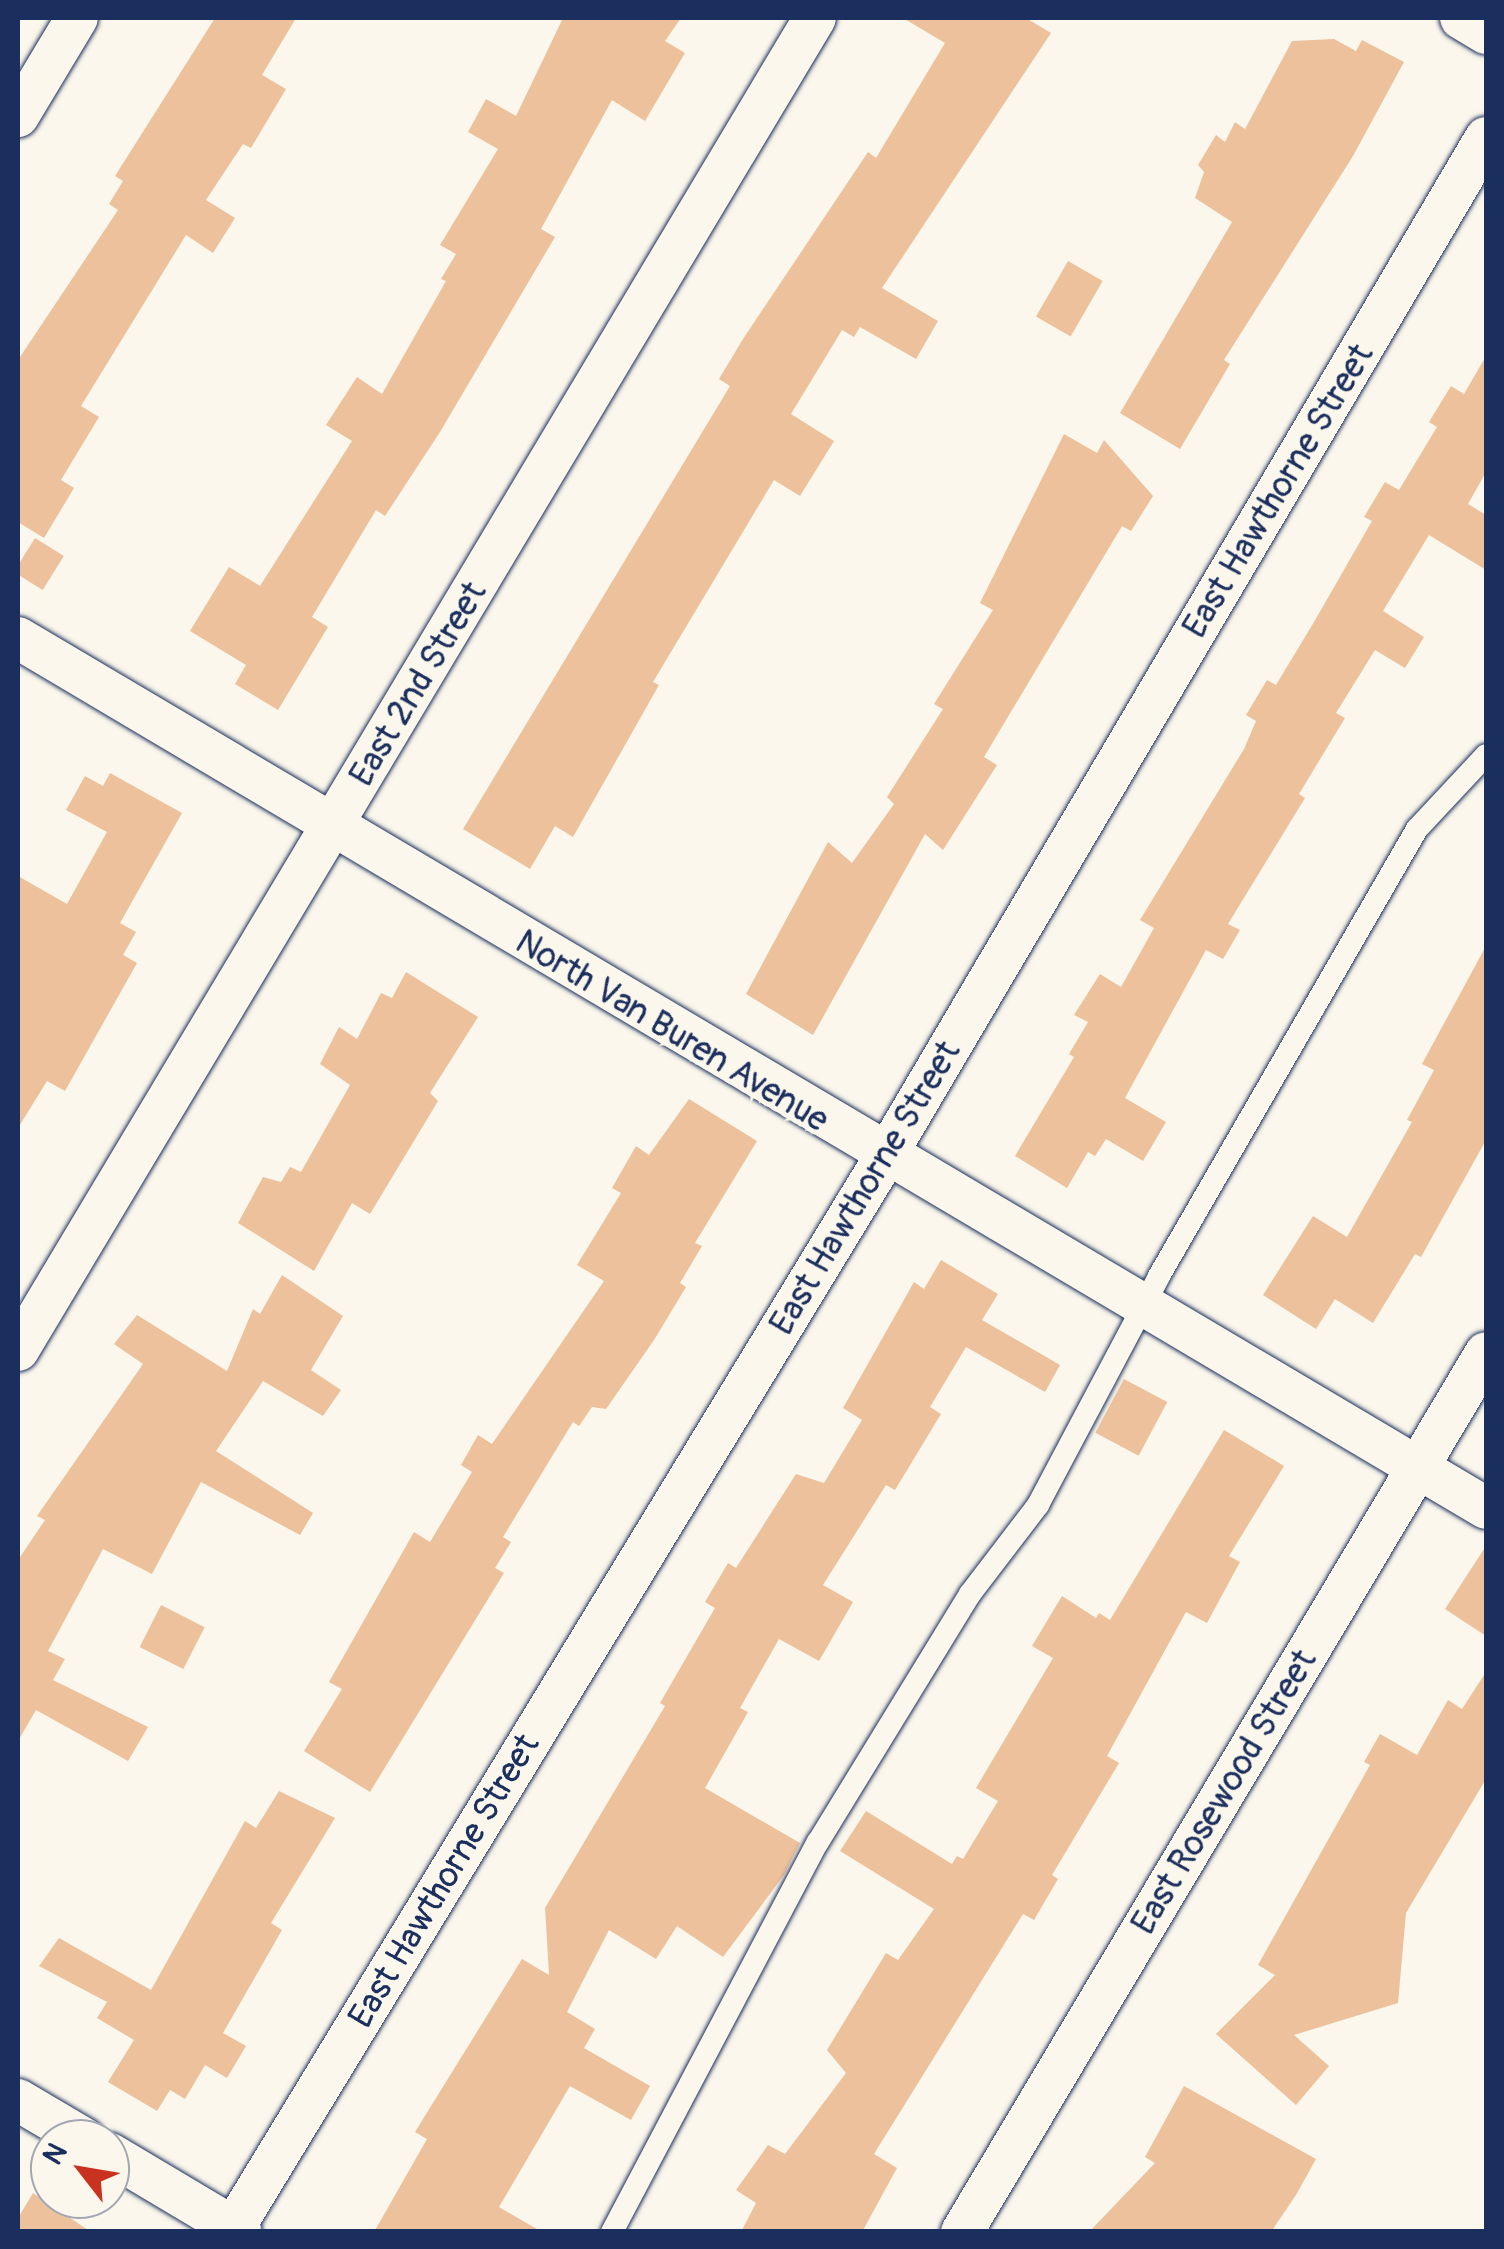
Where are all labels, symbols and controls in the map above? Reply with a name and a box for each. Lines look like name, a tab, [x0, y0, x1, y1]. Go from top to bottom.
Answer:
street label: East Hawthorne Street	[1174, 336, 1382, 646]
street label: East 2nd Street	[341, 574, 495, 794]
street label: North Van Buren Avenue	[508, 921, 836, 1141]
street label: East Hawthorne Street	[761, 1033, 969, 1343]
street label: East Rosewood Street	[1122, 1642, 1326, 1942]
street label: East Hawthorne Street	[340, 1726, 548, 2036]
north arrow	[30, 2119, 130, 2219]
text: N	[36, 2137, 75, 2171]

